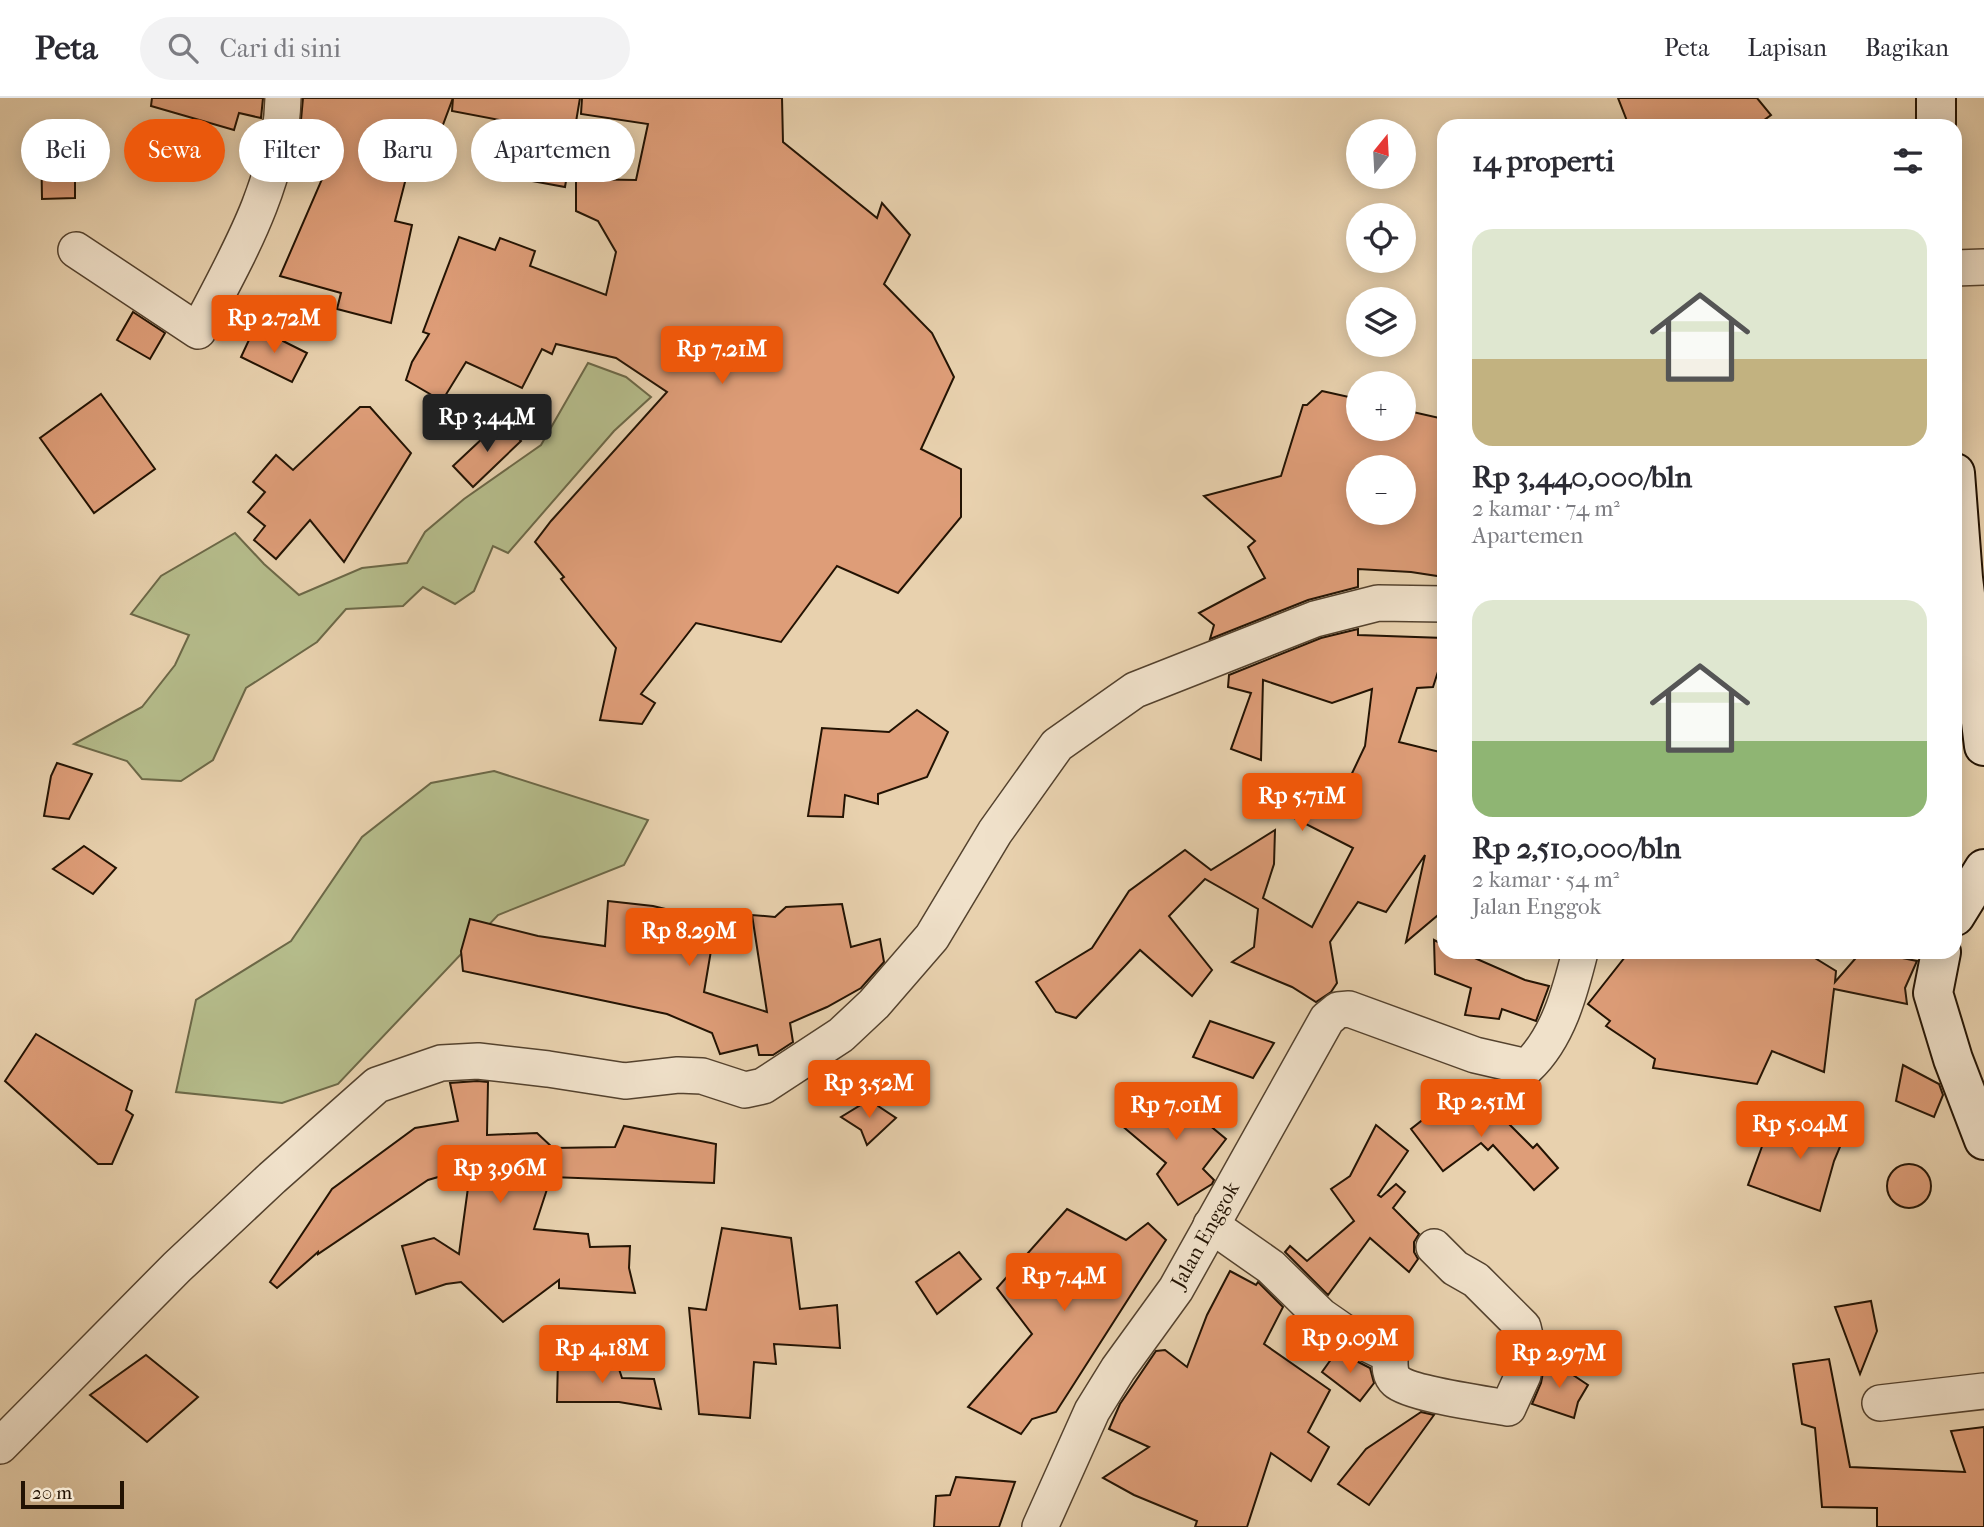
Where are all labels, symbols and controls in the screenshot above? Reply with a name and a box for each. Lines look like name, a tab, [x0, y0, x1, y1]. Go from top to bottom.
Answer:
search box	[140, 17, 630, 80]
text: Peta	[35, 29, 98, 68]
icon: search	[164, 29, 202, 67]
text: Cari di sini	[220, 33, 341, 64]
text: Peta	[1664, 34, 1709, 62]
text: Lapisan	[1747, 34, 1827, 62]
text: Bagikan	[1865, 34, 1949, 62]
chip: Beli	[21, 119, 110, 182]
chip: Sewa	[124, 119, 225, 182]
chip: Filter	[239, 119, 344, 182]
chip: Baru	[358, 119, 457, 182]
chip: Apartemen	[471, 119, 635, 182]
north arrow	[1346, 119, 1416, 189]
map controls	[1346, 119, 1416, 525]
icon: filters	[1889, 142, 1927, 180]
text: 14 properti	[1472, 144, 1614, 179]
button: locate	[1346, 203, 1416, 273]
icon: home	[1637, 274, 1763, 400]
button: layers	[1346, 287, 1416, 357]
pin: Rp 2.72M	[202, 296, 346, 355]
text: Rp 2.72M	[228, 304, 320, 331]
pin: Rp 7.21M	[650, 327, 794, 386]
text: Rp 7.21M	[677, 335, 767, 362]
button: +	[1346, 371, 1416, 441]
pin: Rp 3.44M	[415, 394, 559, 454]
text: Rp 3.44M	[439, 403, 535, 430]
button: −	[1346, 455, 1416, 525]
text: Rp 3,440,000/bln	[1472, 460, 1692, 495]
text: 2 kamar · 74 m²	[1472, 495, 1620, 522]
text: Apartemen	[1472, 522, 1583, 549]
icon: home	[1637, 645, 1763, 771]
pin: Rp 5.71M	[1230, 774, 1374, 833]
text: Rp 5.71M	[1258, 782, 1346, 809]
text: Rp 2,510,000/bln	[1472, 831, 1681, 866]
text: 2 kamar · 54 m²	[1472, 866, 1619, 893]
text: Jalan Enggok	[1472, 893, 1601, 920]
pin: Rp 8.29M	[617, 908, 761, 968]
text: Rp 8.29M	[642, 917, 737, 944]
pin: Rp 3.52M	[797, 1060, 941, 1120]
text: Rp 3.52M	[824, 1069, 914, 1096]
pin: Rp 2.51M	[1409, 1080, 1553, 1139]
pin: Rp 7.01M	[1104, 1082, 1248, 1142]
text: Rp 2.51M	[1437, 1088, 1525, 1115]
text: Rp 7.01M	[1130, 1091, 1222, 1118]
pin: Rp 5.04M	[1728, 1102, 1872, 1161]
text: Rp 5.04M	[1752, 1110, 1848, 1137]
pin: Rp 3.96M	[428, 1146, 572, 1205]
text: Rp 3.96M	[453, 1154, 547, 1181]
street label: Jalan Enggok	[1165, 1177, 1244, 1294]
pin: Rp 7.4M	[999, 1254, 1129, 1313]
text: Rp 7.4M	[1022, 1262, 1106, 1289]
pin: Rp 9.09M	[1278, 1316, 1422, 1375]
text: Rp 9.09M	[1302, 1324, 1398, 1351]
pin: Rp 4.18M	[530, 1326, 674, 1385]
pin: Rp 2.97M	[1487, 1330, 1631, 1390]
text: Rp 4.18M	[555, 1334, 649, 1361]
text: Rp 2.97M	[1512, 1339, 1606, 1366]
scale bar	[21, 1478, 124, 1510]
text: 20 m	[32, 1482, 72, 1504]

